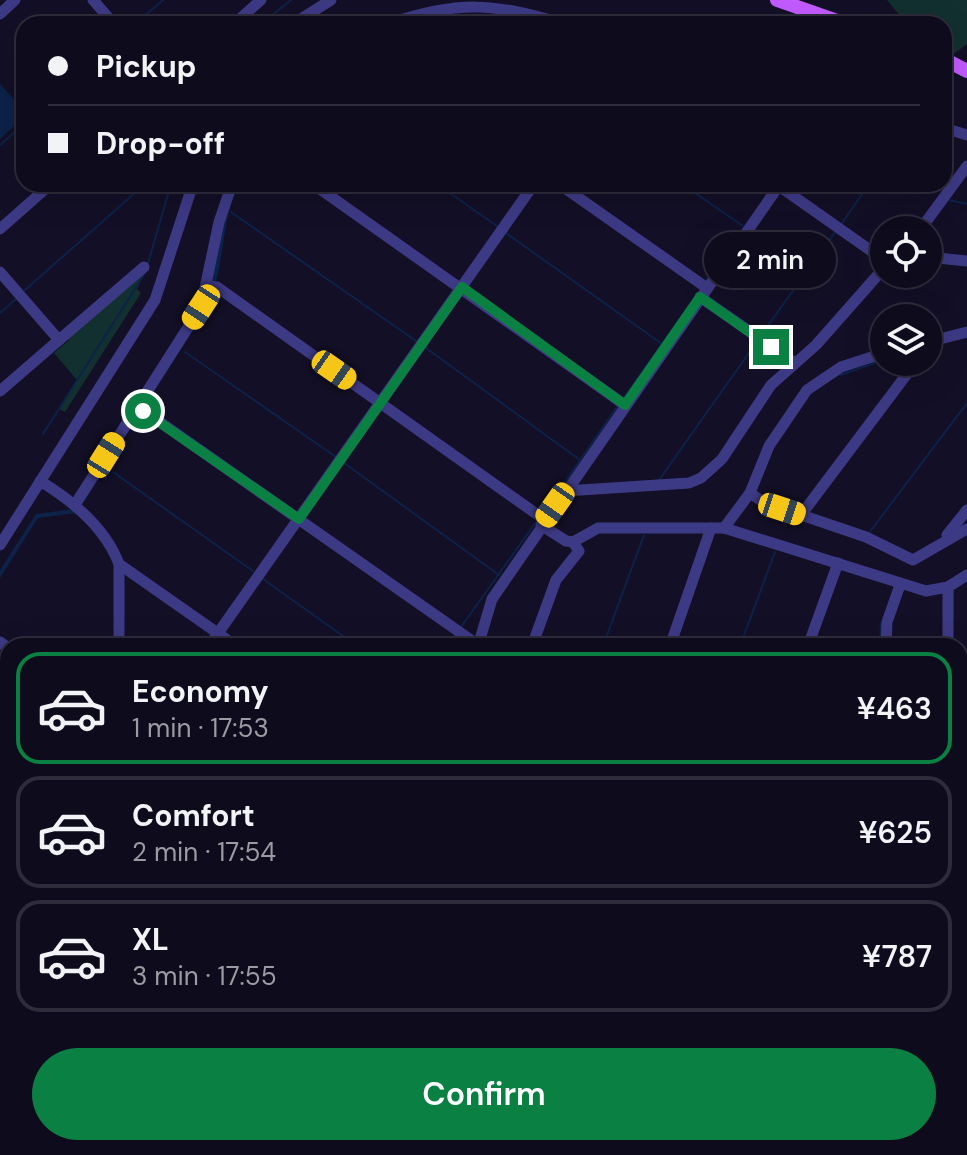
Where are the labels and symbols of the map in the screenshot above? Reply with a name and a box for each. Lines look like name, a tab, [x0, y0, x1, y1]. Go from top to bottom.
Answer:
callout: 2 min	[705, 231, 837, 287]
car	[178, 280, 224, 334]
route end	[753, 329, 789, 365]
car	[307, 346, 361, 394]
route start	[125, 393, 161, 429]
car	[83, 428, 129, 482]
car	[531, 478, 579, 532]
car	[755, 490, 809, 528]

